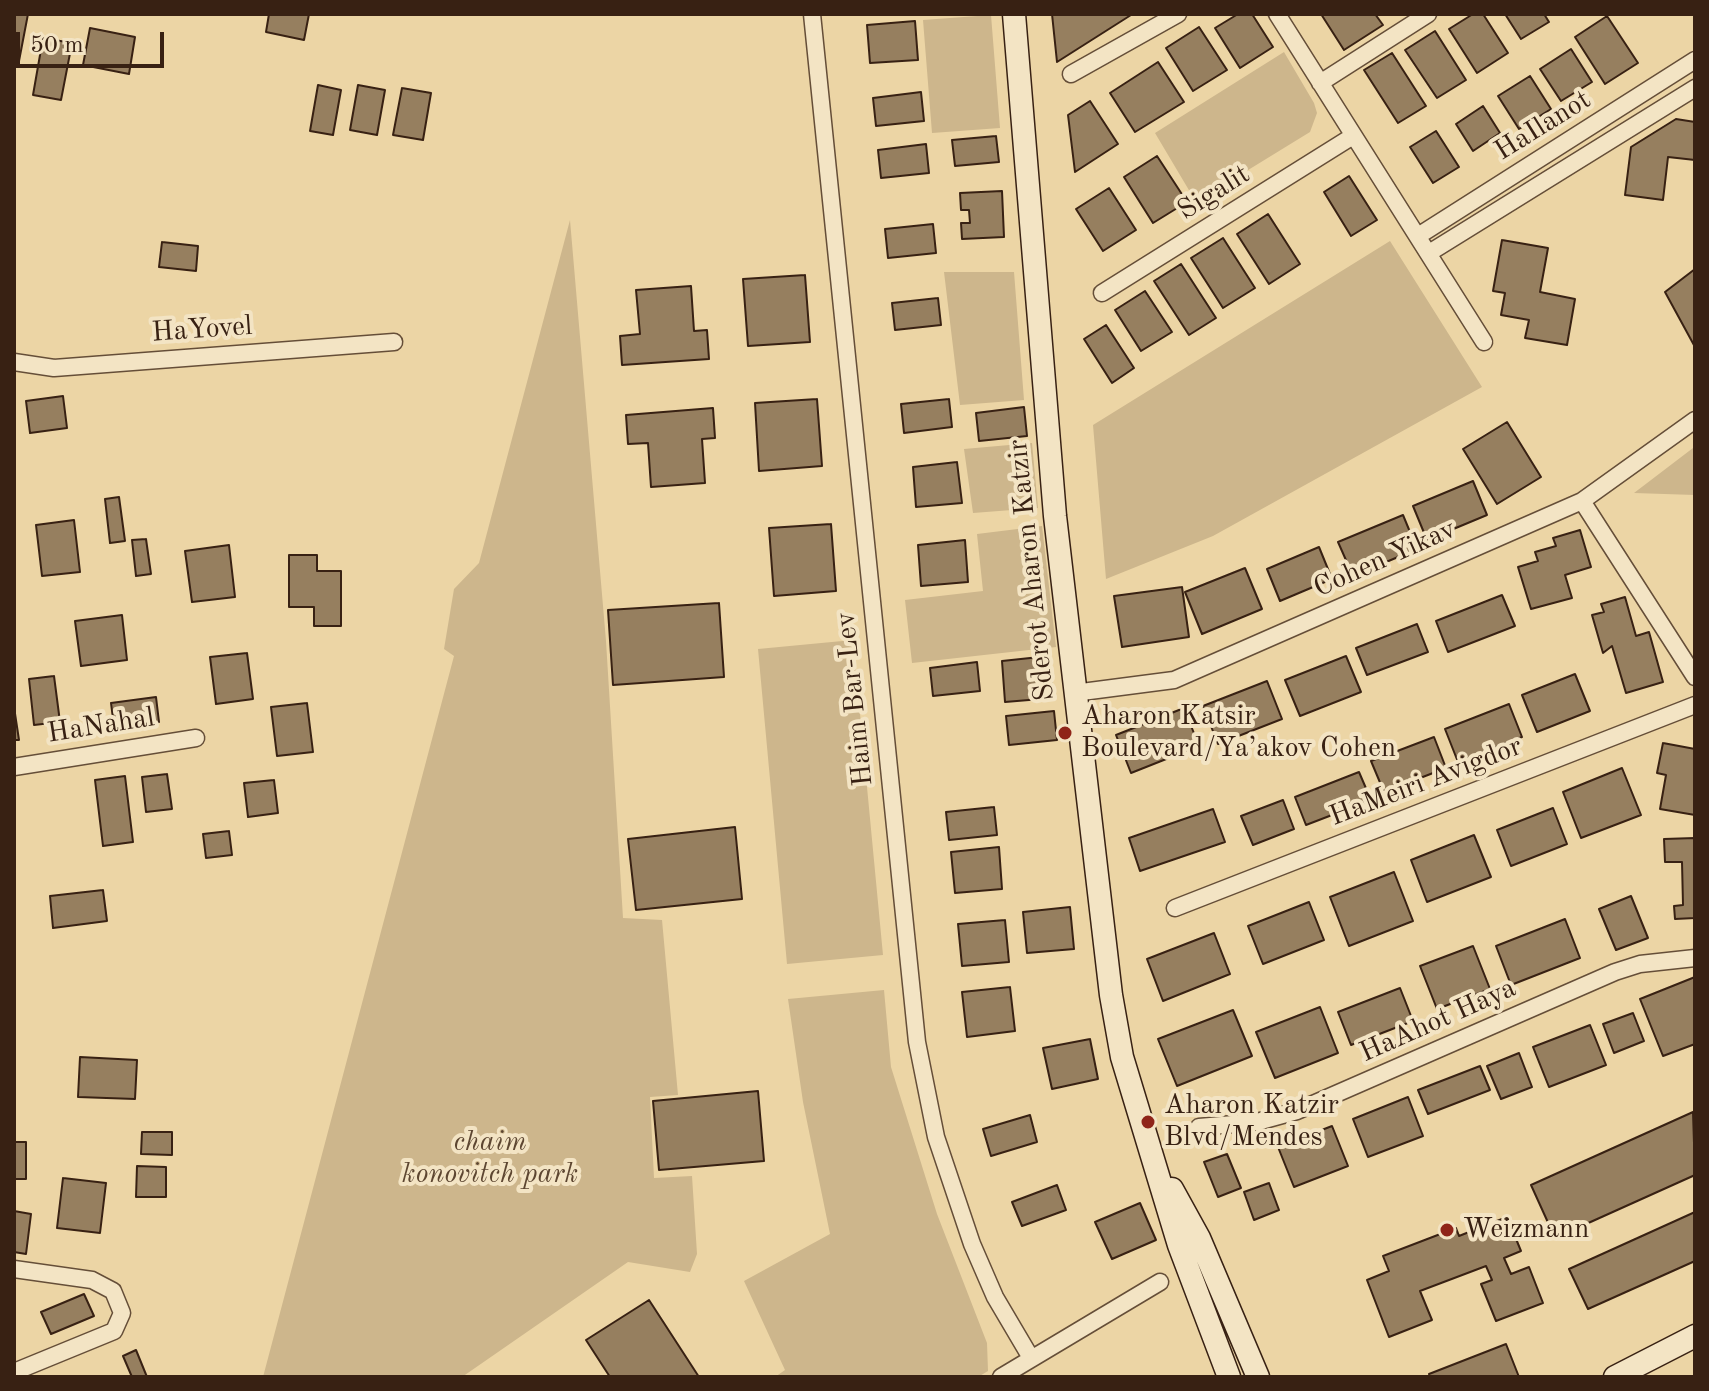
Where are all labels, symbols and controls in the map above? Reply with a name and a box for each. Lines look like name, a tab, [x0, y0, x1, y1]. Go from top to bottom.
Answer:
scale bar	[20, 16, 168, 66]
text: 50 m	[30, 34, 84, 58]
street label: HaIlanot	[1489, 83, 1597, 169]
street label: Sigalit	[1172, 158, 1256, 228]
street label: HaYovel	[150, 310, 254, 350]
street label: Sderot Aharon Katzir	[1002, 438, 1062, 702]
street label: Cohen Yikav	[1309, 513, 1461, 605]
street label: Haim Bar-Lev	[829, 610, 881, 788]
place label: Aharon Katsir Boulevard/Ya’akov Cohen	[1081, 700, 1396, 766]
street label: HaNahal	[45, 701, 157, 751]
marker: Aharon Katsir Boulevard/Ya’akov Cohen	[1056, 724, 1074, 742]
street label: HaMeiri Avigdor	[1325, 730, 1527, 834]
street label: HaAhot Haya	[1355, 972, 1521, 1070]
place label: Aharon Katzir Blvd/Mendes	[1164, 1089, 1339, 1155]
marker: Aharon Katzir Blvd/Mendes	[1139, 1113, 1157, 1131]
park label: chaim konovitch park	[402, 1126, 578, 1192]
place label: Weizmann	[1463, 1213, 1589, 1247]
marker: Weizmann	[1438, 1221, 1456, 1239]

